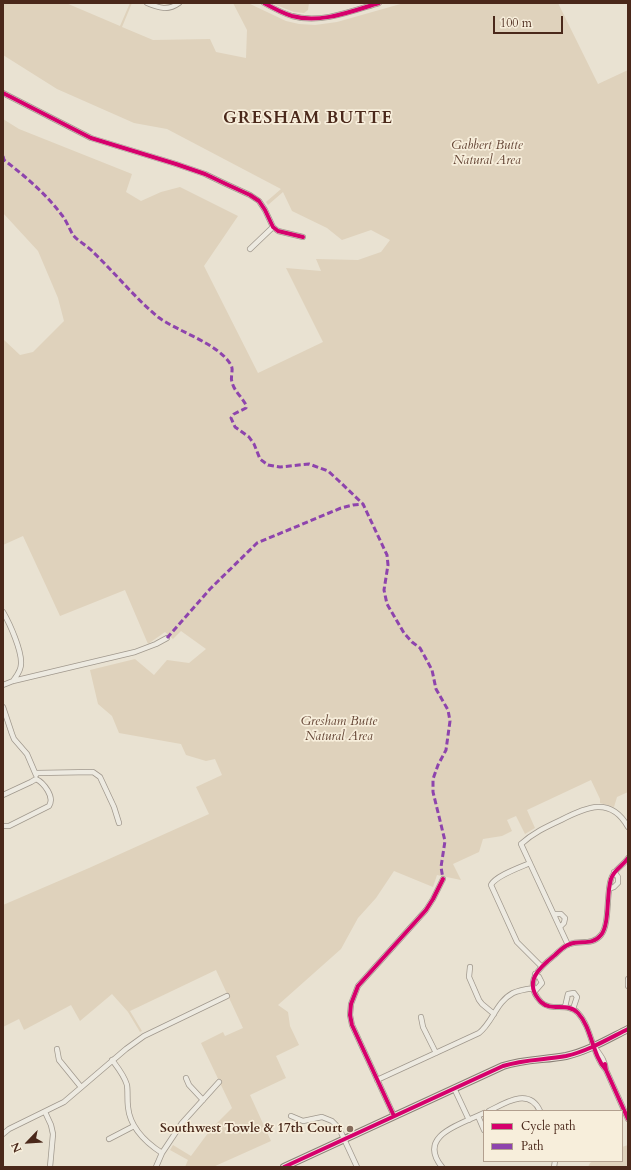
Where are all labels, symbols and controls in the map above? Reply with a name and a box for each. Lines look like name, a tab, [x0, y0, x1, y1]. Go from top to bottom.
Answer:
scale bar	[495, 8, 565, 34]
text: 100 m	[500, 15, 532, 31]
district label: GRESHAM BUTTE	[223, 109, 393, 129]
park label: Gabbert Butte Natural Area	[451, 138, 523, 169]
park label: Gresham Butte Natural Area	[301, 714, 377, 745]
legend	[483, 1110, 623, 1162]
text: Cycle path	[521, 1118, 576, 1134]
place label: Southwest Towle & 17th Court	[160, 1121, 342, 1137]
north arrow	[8, 1122, 48, 1162]
marker: Southwest Towle & 17th Court	[345, 1124, 355, 1134]
text: Path	[521, 1138, 544, 1154]
text: N	[8, 1140, 25, 1155]

